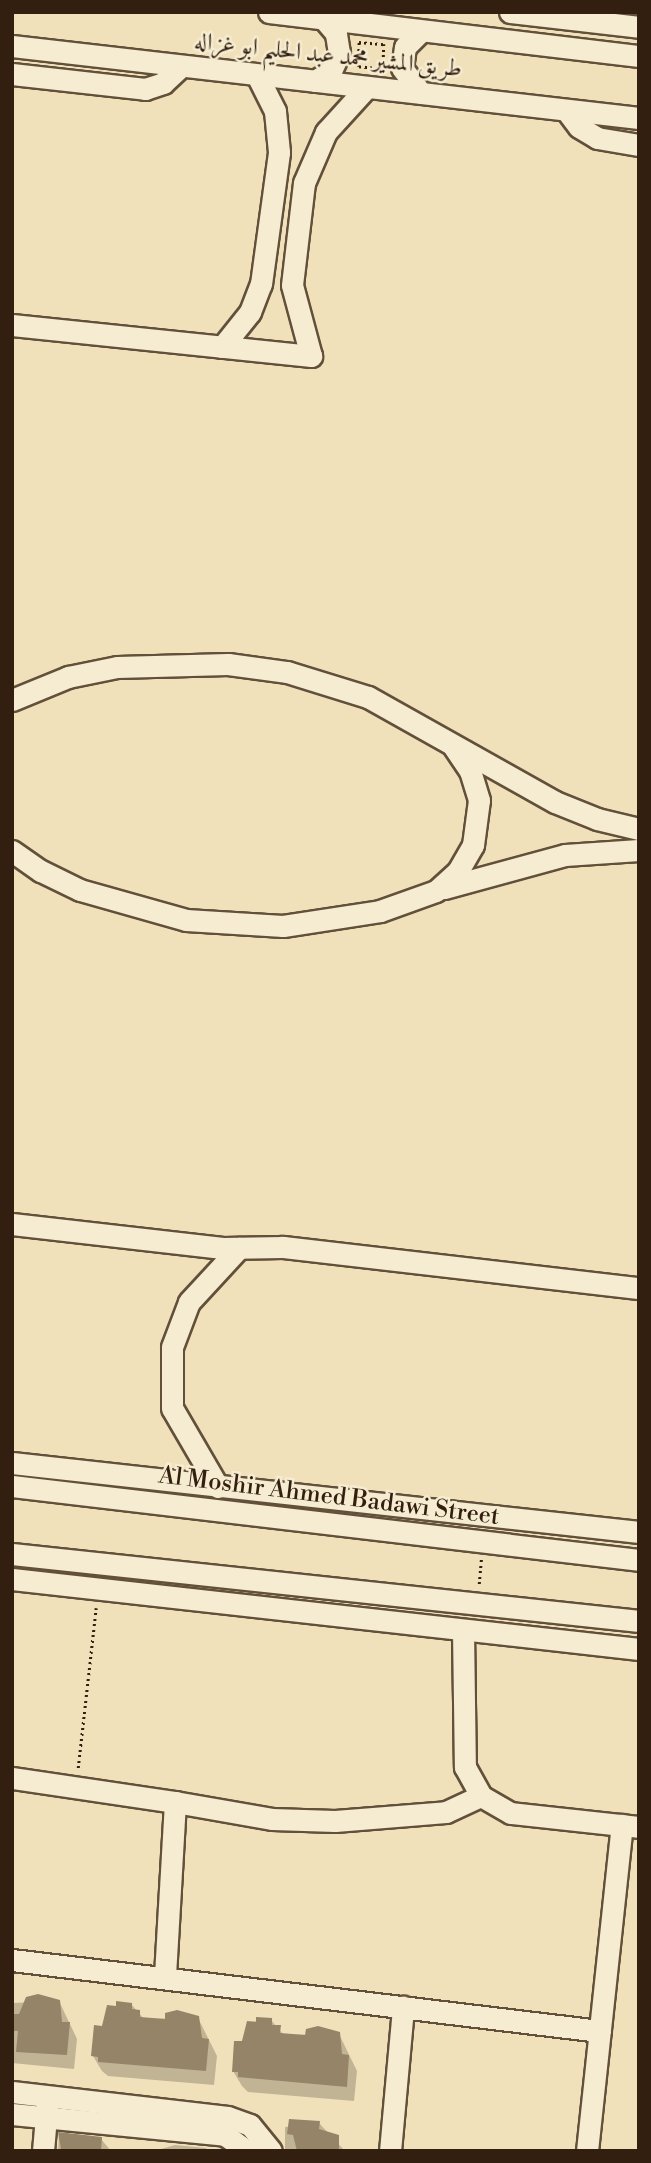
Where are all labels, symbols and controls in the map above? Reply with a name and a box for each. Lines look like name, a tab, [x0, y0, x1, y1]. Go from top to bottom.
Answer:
street label: طريق المشير محمد عبد الحليم ابو غزاله	[193, 28, 463, 84]
street label: Al Moshir Ahmed Badawi Street	[157, 1462, 501, 1532]

